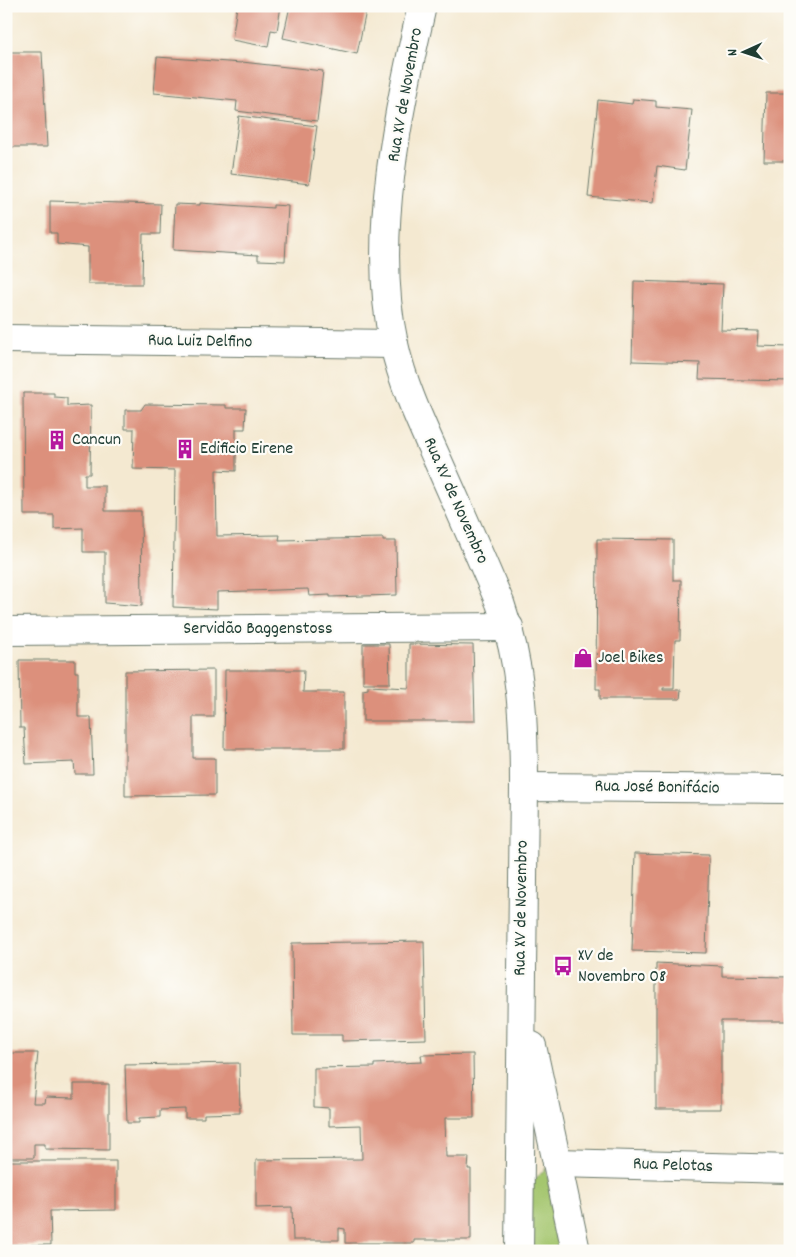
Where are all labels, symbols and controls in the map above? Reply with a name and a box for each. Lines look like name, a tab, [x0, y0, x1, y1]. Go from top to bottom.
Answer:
street label: Rua XV de Novembro	[382, 26, 430, 164]
north arrow	[718, 28, 768, 78]
text: N	[723, 49, 743, 57]
street label: Rua Luiz Delfino	[147, 329, 253, 355]
place label: Cancun	[72, 428, 121, 453]
building icon: Cancun	[46, 429, 68, 451]
street label: Rua XV de Novembro	[416, 434, 494, 568]
place label: Edificio Eirene	[200, 437, 293, 462]
building icon: Edificio Eirene	[174, 438, 196, 460]
street label: Servidão Baggenstoss	[183, 617, 333, 642]
place label: Joel Bikes	[598, 646, 664, 671]
shop icon: Joel Bikes	[572, 647, 594, 669]
street label: Rua José Bonifácio	[594, 774, 720, 802]
street label: Rua XV de Novembro	[508, 840, 536, 976]
place label: XV de Novembro 08	[578, 944, 666, 990]
bus stop icon: XV de Novembro 08	[552, 955, 574, 977]
street label: Rua Pelotas	[633, 1152, 713, 1180]

